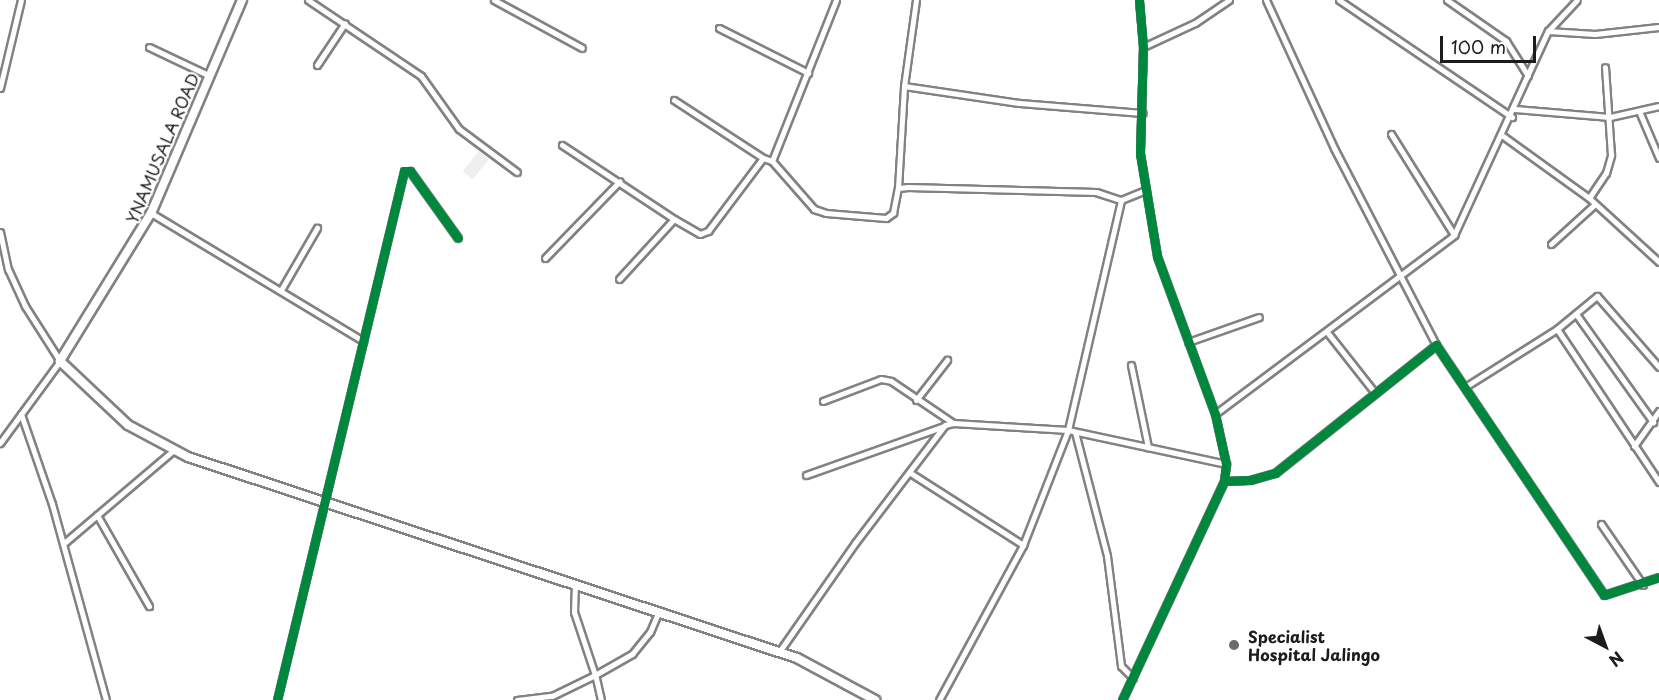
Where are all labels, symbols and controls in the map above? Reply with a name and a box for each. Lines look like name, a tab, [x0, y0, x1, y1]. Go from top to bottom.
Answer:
scale bar	[1443, 24, 1539, 62]
text: 100 m	[1451, 33, 1506, 60]
street label: YNAMUSALA ROAD	[122, 70, 202, 226]
north arrow	[1575, 616, 1635, 676]
place label: Specialist Hospital Jalingo	[1248, 626, 1380, 664]
marker: Specialist Hospital Jalingo	[1225, 636, 1243, 654]
text: N	[1604, 646, 1629, 673]

